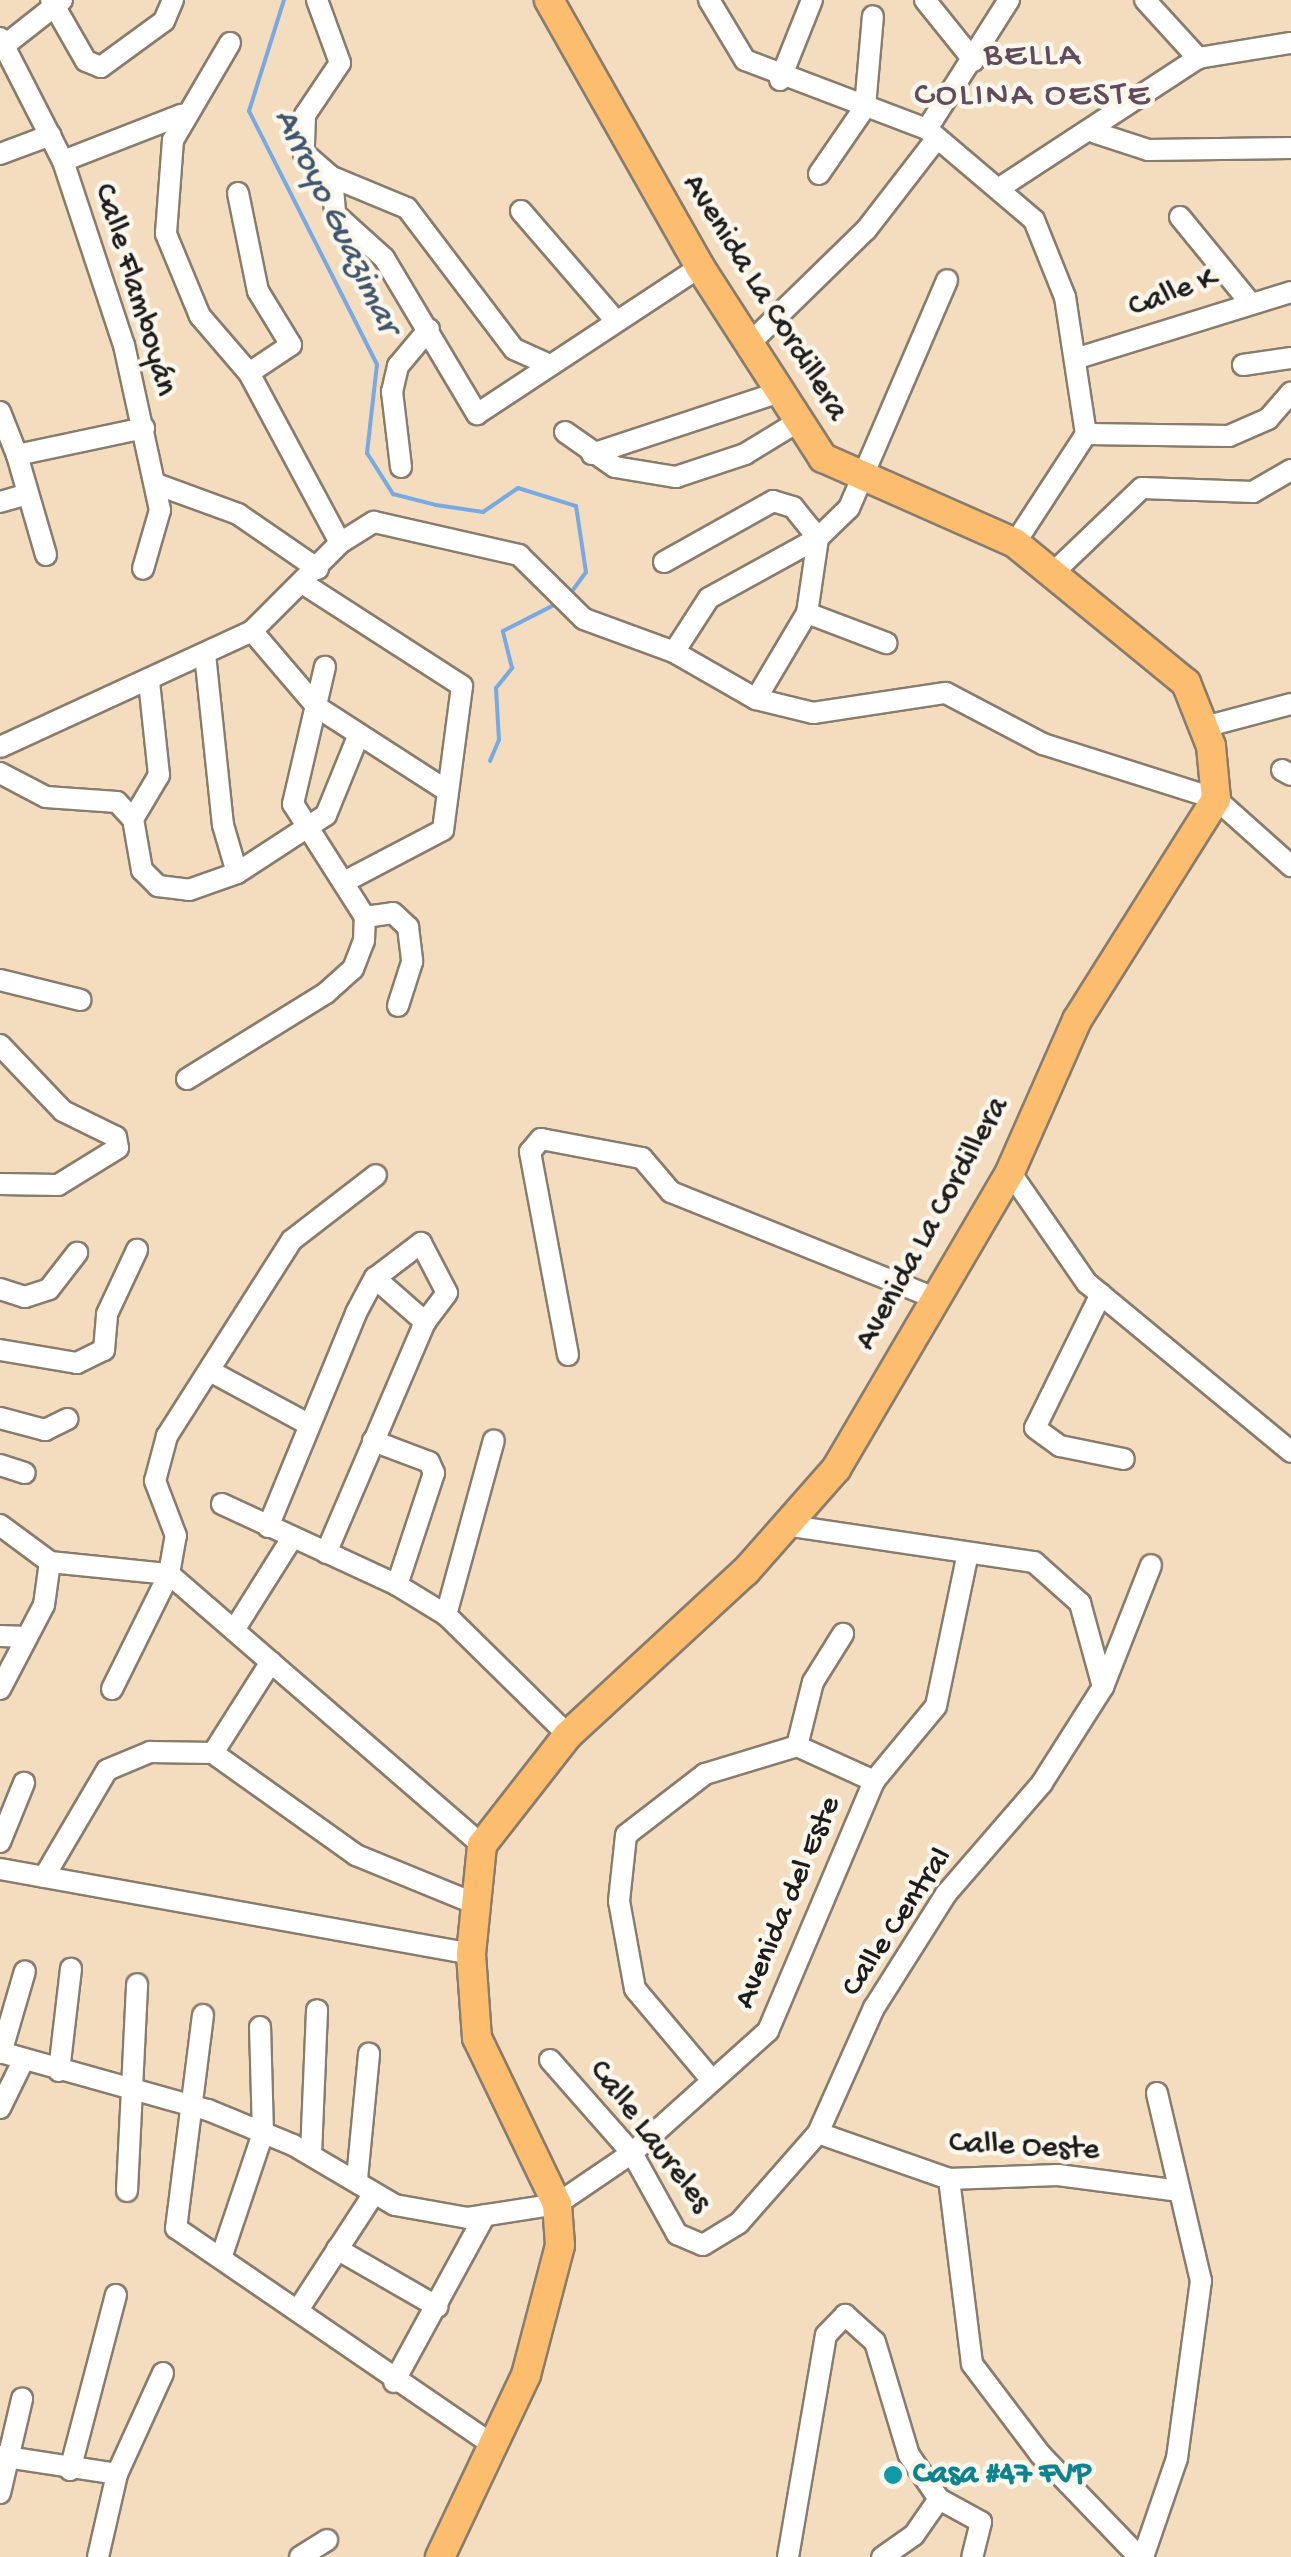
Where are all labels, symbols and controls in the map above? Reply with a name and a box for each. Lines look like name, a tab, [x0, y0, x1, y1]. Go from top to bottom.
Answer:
district label: BELLA COLINA OESTE	[914, 36, 1152, 118]
water label: Arroyo Guazimar	[262, 103, 408, 341]
street label: Avenida La Cordillera	[673, 168, 855, 428]
street label: Calle Flamboyán	[84, 179, 184, 401]
street label: Calle K	[1124, 260, 1222, 328]
street label: Avenida La Cordillera	[847, 1091, 1019, 1357]
street label: Avenida del Este	[727, 1791, 851, 2015]
street label: Calle Central	[834, 1841, 962, 2005]
street label: Calle Laureles	[579, 2053, 719, 2221]
street label: Calle Oeste	[948, 2125, 1100, 2171]
place label: Casa #47 FVP	[913, 2456, 1091, 2494]
marker: Casa #47 FVP	[882, 2464, 904, 2486]

